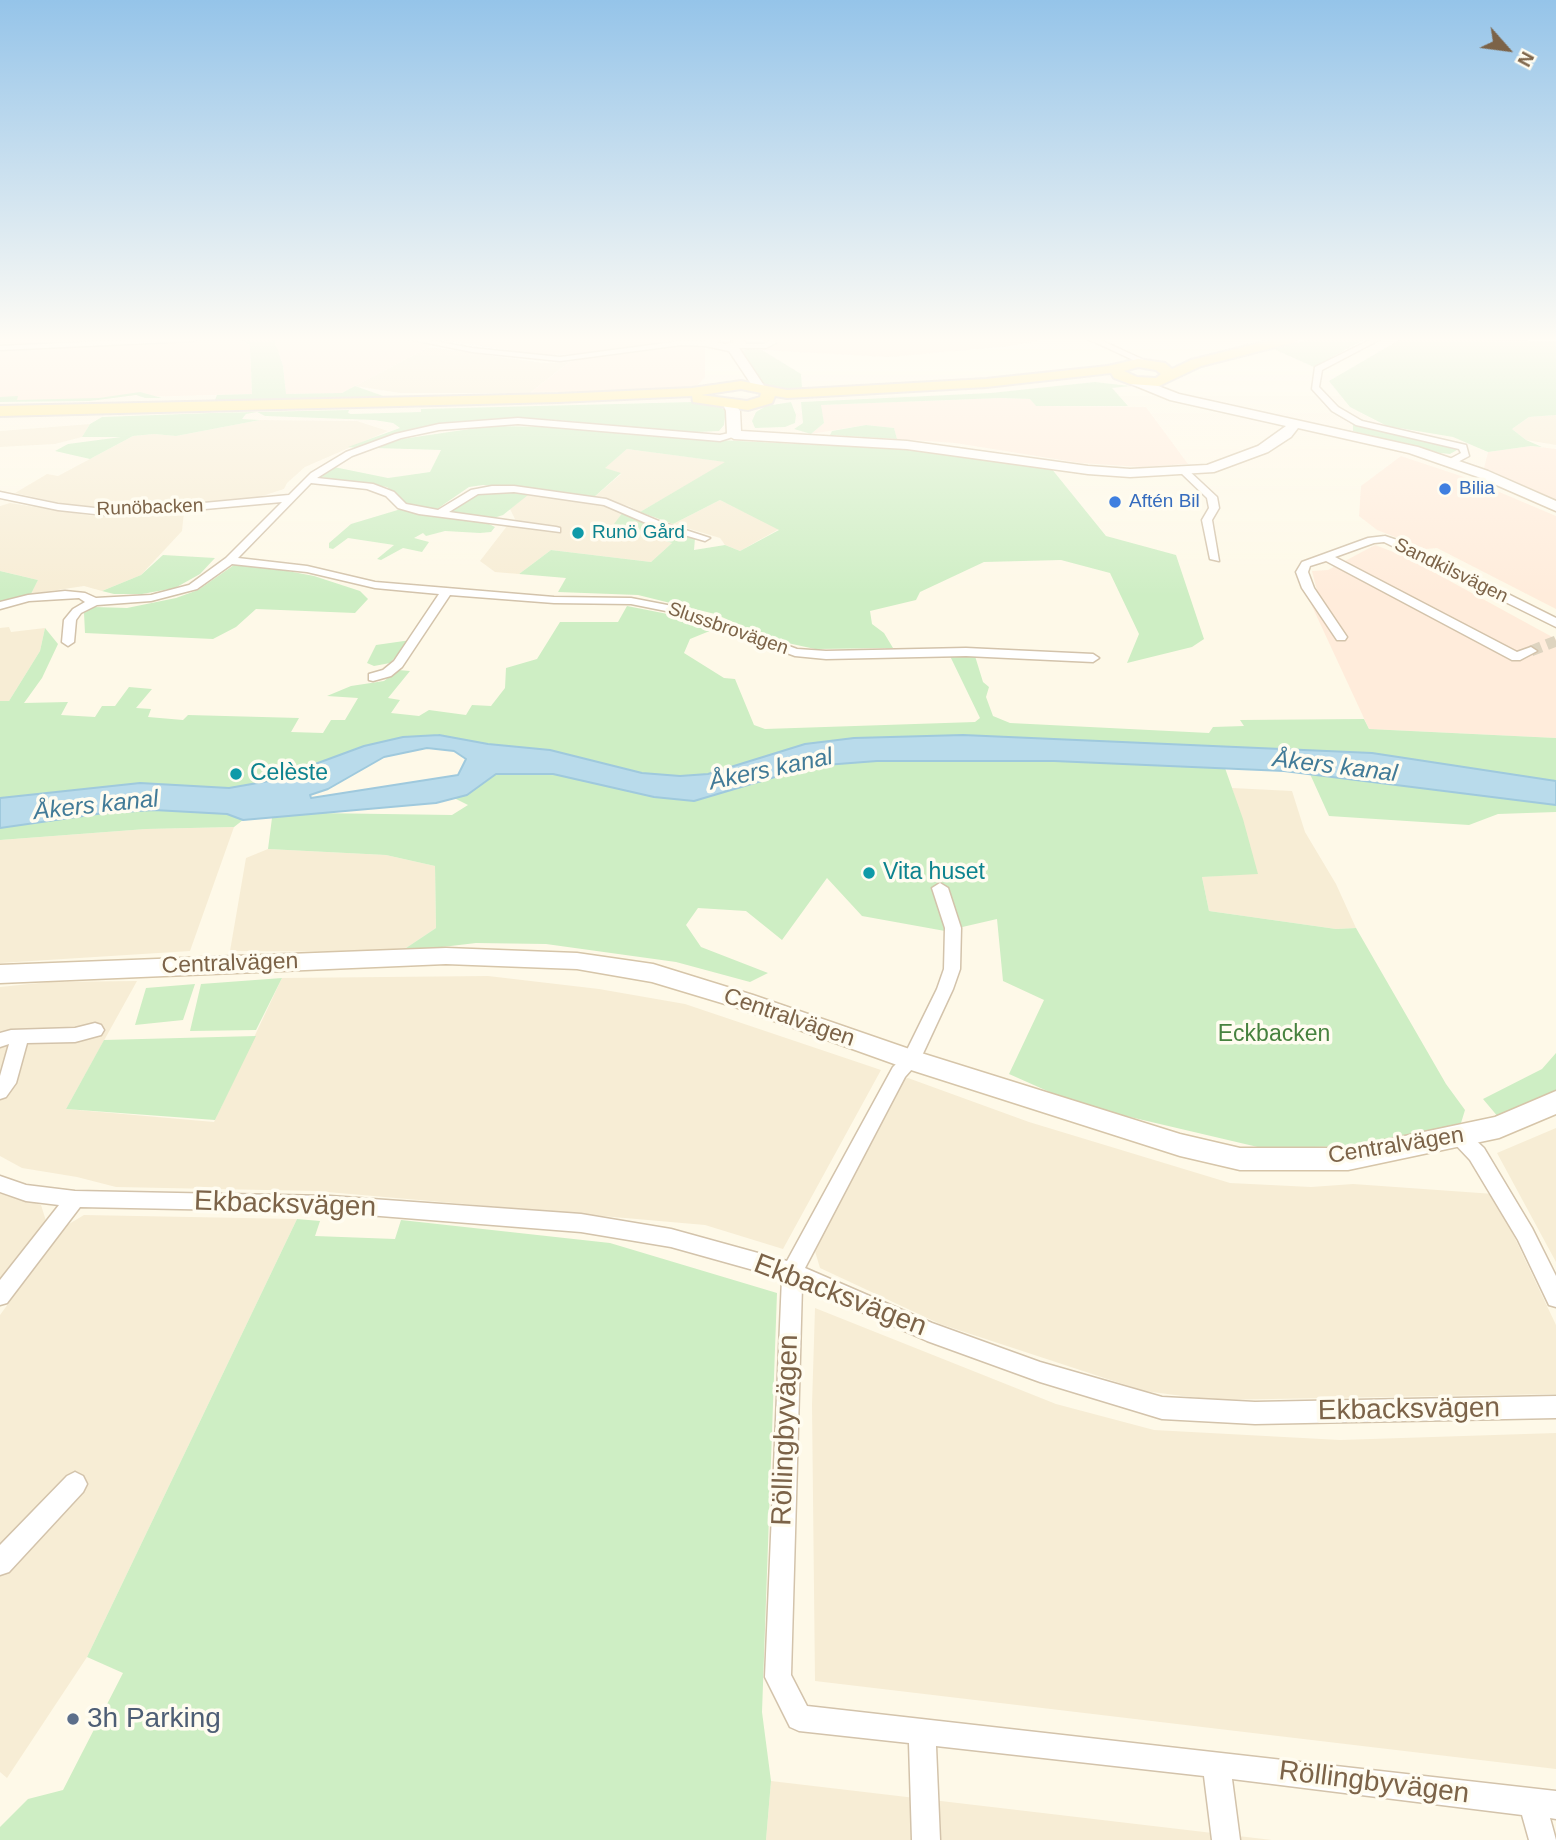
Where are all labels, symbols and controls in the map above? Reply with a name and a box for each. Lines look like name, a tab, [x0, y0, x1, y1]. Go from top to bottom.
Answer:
north arrow	[1472, 14, 1542, 84]
text: N	[1513, 48, 1538, 70]
place label: Bilia	[1459, 478, 1495, 500]
marker: Bilia	[1437, 481, 1453, 497]
place label: Aftén Bil	[1129, 491, 1200, 513]
marker: Aftén Bil	[1107, 494, 1123, 510]
street label: Runöbacken	[96, 495, 204, 521]
place label: Runö Gård	[592, 522, 685, 544]
marker: Runö Gård	[570, 525, 586, 541]
street label: Sandkilsvägen	[1390, 534, 1512, 608]
street label: Slussbrovägen	[665, 598, 791, 660]
water label: Åkers kanal	[707, 743, 835, 797]
water label: Åkers kanal	[1271, 745, 1399, 789]
place label: Celèste	[250, 760, 328, 788]
marker: Celèste	[228, 766, 244, 782]
water label: Åkers kanal	[32, 785, 160, 827]
place label: Vita huset	[883, 859, 985, 887]
marker: Vita huset	[861, 865, 877, 881]
street label: Centralvägen	[161, 948, 299, 980]
street label: Centralvägen	[720, 983, 858, 1053]
park label: Eckbacken	[1218, 1021, 1330, 1049]
street label: Centralvägen	[1326, 1122, 1466, 1170]
street label: Ekbacksvägen	[193, 1185, 377, 1225]
street label: Ekbacksvägen	[749, 1248, 931, 1344]
street label: Röllingbyvägen	[766, 1334, 806, 1526]
street label: Ekbacksvägen	[1318, 1392, 1500, 1428]
place label: 3h Parking	[87, 1702, 221, 1736]
marker: 3h Parking	[65, 1711, 81, 1727]
street label: Röllingbyvägen	[1277, 1755, 1471, 1811]

